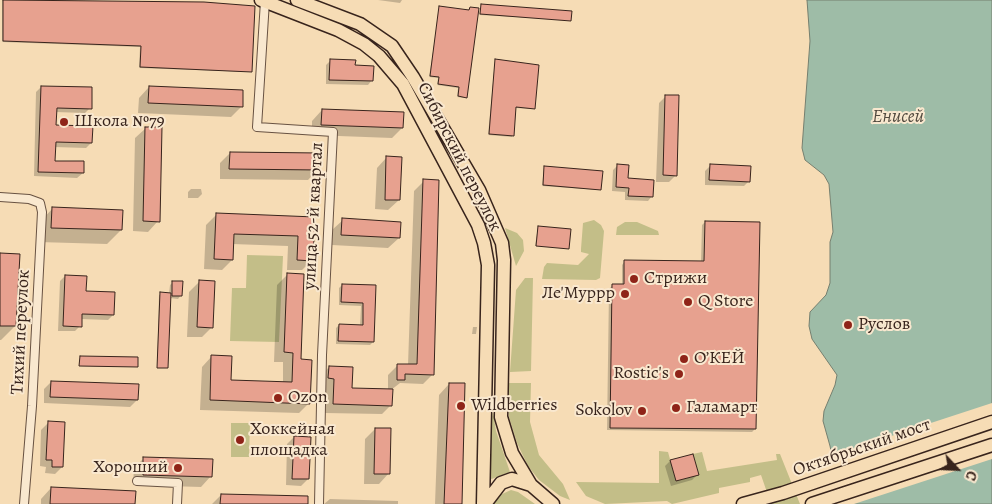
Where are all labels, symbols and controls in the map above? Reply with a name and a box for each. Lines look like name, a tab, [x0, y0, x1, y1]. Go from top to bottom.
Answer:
street label: Сибирский переулок	[412, 79, 506, 235]
water label: Енисей	[872, 106, 924, 128]
place label: Школа №79	[74, 111, 165, 133]
marker: Школа №79	[58, 116, 70, 128]
street label: улица 52-й квартал	[299, 142, 329, 290]
place label: Стрижи	[644, 268, 707, 290]
street label: Тихий переулок	[7, 269, 35, 395]
marker: Стрижи	[628, 273, 640, 285]
place label: Ле'Муррр	[542, 283, 615, 305]
marker: Ле'Муррр	[619, 288, 631, 300]
place label: Q Store	[698, 291, 753, 313]
marker: Q Store	[682, 296, 694, 308]
place label: Руслов	[858, 314, 910, 336]
marker: Руслов	[842, 319, 854, 331]
place label: О’КЕЙ	[694, 348, 745, 370]
marker: О’КЕЙ	[678, 353, 690, 365]
place label: Rostic's	[613, 363, 669, 385]
marker: Rostic's	[673, 368, 685, 380]
place label: Ozon	[288, 387, 328, 409]
marker: Ozon	[272, 392, 284, 404]
place label: Wildberries	[471, 395, 558, 417]
place label: Галамарт	[686, 397, 757, 419]
marker: Wildberries	[455, 400, 467, 412]
place label: Sokolov	[575, 400, 632, 422]
marker: Галамарт	[670, 402, 682, 414]
marker: Sokolov	[636, 405, 648, 417]
street label: Октябрьский мост	[790, 414, 934, 482]
place label: Хоккейная площадка	[250, 419, 335, 462]
marker: Хоккейная площадка	[234, 434, 246, 446]
north arrow	[932, 444, 982, 494]
place label: Хороший	[93, 457, 168, 479]
marker: Хороший	[172, 462, 184, 474]
text: С	[961, 468, 981, 483]

